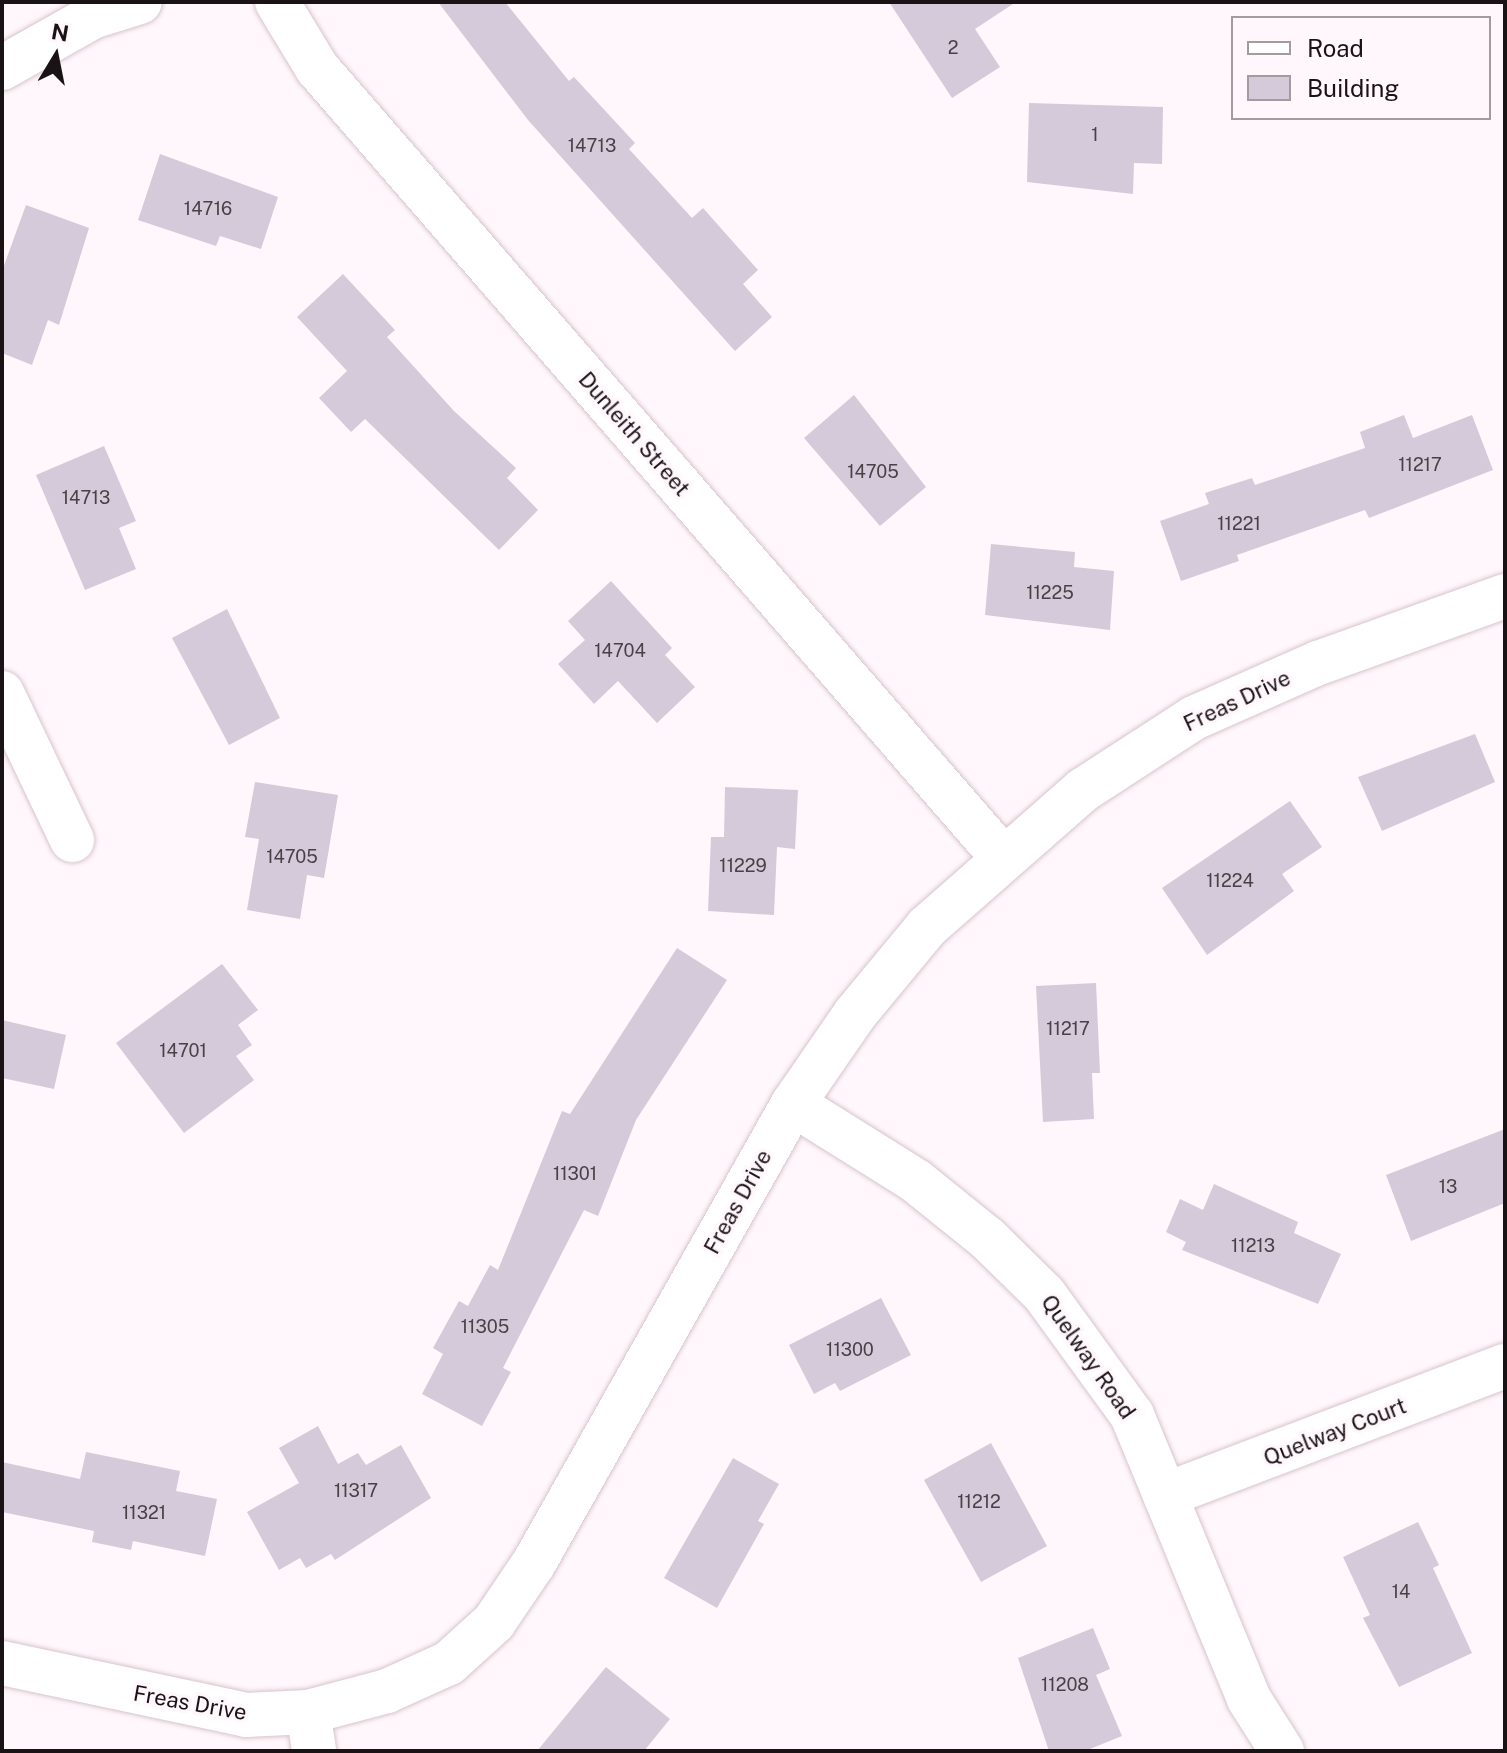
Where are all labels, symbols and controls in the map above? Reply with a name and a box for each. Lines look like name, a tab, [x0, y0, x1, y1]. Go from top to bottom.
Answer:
north arrow	[16, 16, 96, 96]
legend	[1231, 16, 1491, 120]
text: N	[49, 18, 71, 47]
text: Road	[1307, 34, 1364, 62]
house number: 2	[948, 37, 958, 59]
text: Building	[1307, 74, 1399, 102]
house number: 1	[1091, 124, 1099, 146]
house number: 14713	[568, 135, 616, 157]
house number: 14716	[184, 198, 232, 220]
street label: Dunleith Street	[573, 367, 695, 501]
house number: 11217	[1398, 454, 1442, 476]
house number: 14705	[847, 461, 899, 483]
house number: 14713	[62, 487, 110, 509]
house number: 11221	[1217, 513, 1261, 535]
house number: 11225	[1026, 582, 1074, 604]
house number: 14704	[594, 640, 646, 662]
street label: Freas Drive	[1179, 665, 1295, 737]
house number: 14705	[266, 846, 318, 868]
house number: 11229	[719, 855, 767, 877]
house number: 11224	[1206, 870, 1254, 892]
house number: 11217	[1046, 1018, 1090, 1040]
house number: 14701	[159, 1040, 207, 1062]
street label: Freas Drive	[699, 1145, 777, 1259]
house number: 11301	[553, 1163, 597, 1185]
house number: 13	[1439, 1176, 1457, 1198]
house number: 11213	[1231, 1235, 1275, 1257]
street label: Quelway Road	[1035, 1290, 1141, 1424]
house number: 11305	[461, 1316, 509, 1338]
house number: 11300	[826, 1339, 874, 1361]
street label: Quelway Court	[1260, 1393, 1410, 1471]
house number: 11317	[334, 1480, 378, 1502]
house number: 11212	[957, 1491, 1001, 1513]
house number: 11321	[122, 1502, 166, 1524]
house number: 14	[1392, 1581, 1410, 1603]
house number: 11208	[1041, 1674, 1089, 1696]
street label: Freas Drive	[131, 1680, 249, 1726]

